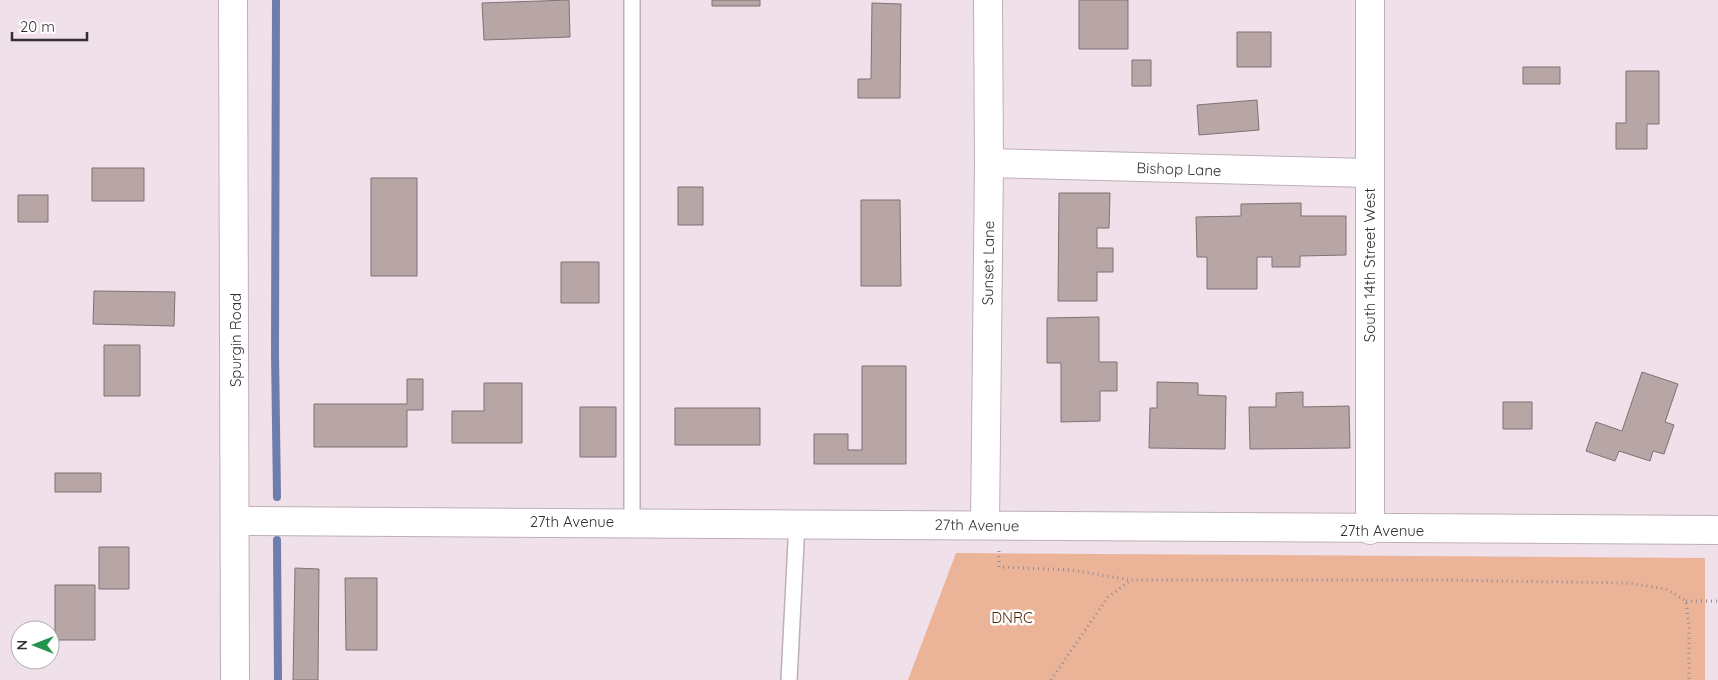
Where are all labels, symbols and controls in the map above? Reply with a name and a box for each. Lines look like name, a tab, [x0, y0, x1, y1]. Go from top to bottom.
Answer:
scale bar	[12, 10, 88, 42]
text: 20 m	[20, 17, 55, 36]
street label: Bishop Lane	[1136, 158, 1222, 180]
street label: South 14th Street West	[1360, 188, 1379, 342]
street label: Sunset Lane	[978, 221, 998, 305]
street label: Spurgin Road	[226, 293, 245, 387]
street label: 27th Avenue	[530, 512, 614, 531]
street label: 27th Avenue	[934, 515, 1020, 535]
street label: 27th Avenue	[1340, 521, 1424, 540]
park label: DNRC	[991, 608, 1033, 627]
north arrow	[10, 620, 60, 670]
text: N	[13, 640, 31, 650]

